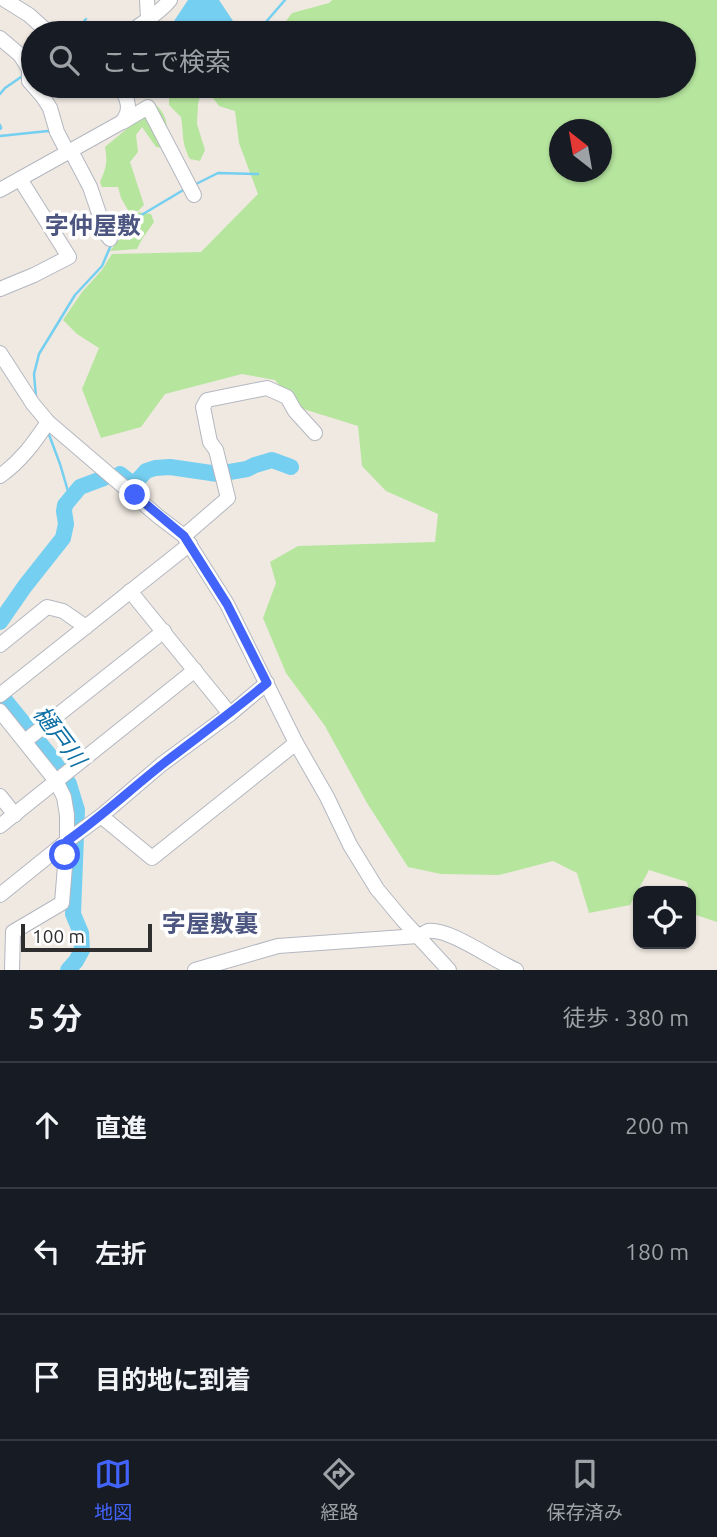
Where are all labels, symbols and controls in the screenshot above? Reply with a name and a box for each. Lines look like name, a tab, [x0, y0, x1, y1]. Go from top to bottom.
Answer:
search box	[21, 21, 696, 98]
icon: search	[45, 41, 83, 79]
text: ここで検索	[101, 47, 231, 76]
north arrow	[549, 119, 612, 182]
district label: 字仲屋敷	[45, 212, 141, 239]
route end	[119, 479, 150, 510]
water label: 樋戸川	[29, 701, 93, 773]
route start	[49, 839, 80, 870]
map controls	[633, 886, 696, 949]
button: locate	[633, 886, 696, 949]
district label: 字屋敷裏	[162, 910, 258, 937]
scale bar	[21, 921, 152, 953]
text: 100 m	[32, 925, 85, 947]
text: 5 分	[28, 1001, 82, 1035]
text: 徒歩 · 380 m	[563, 1005, 689, 1030]
icon: ahead	[28, 1106, 66, 1144]
text: 直進	[95, 1113, 147, 1142]
text: 200 m	[625, 1113, 689, 1138]
icon: left	[28, 1232, 66, 1270]
text: 左折	[95, 1239, 147, 1268]
text: 180 m	[625, 1239, 689, 1264]
icon: arrive	[28, 1358, 66, 1396]
text: 目的地に到着	[95, 1365, 251, 1394]
tab: 地図	[94, 1455, 132, 1524]
tab: 経路	[320, 1455, 359, 1524]
tab: 保存済み	[547, 1455, 623, 1524]

